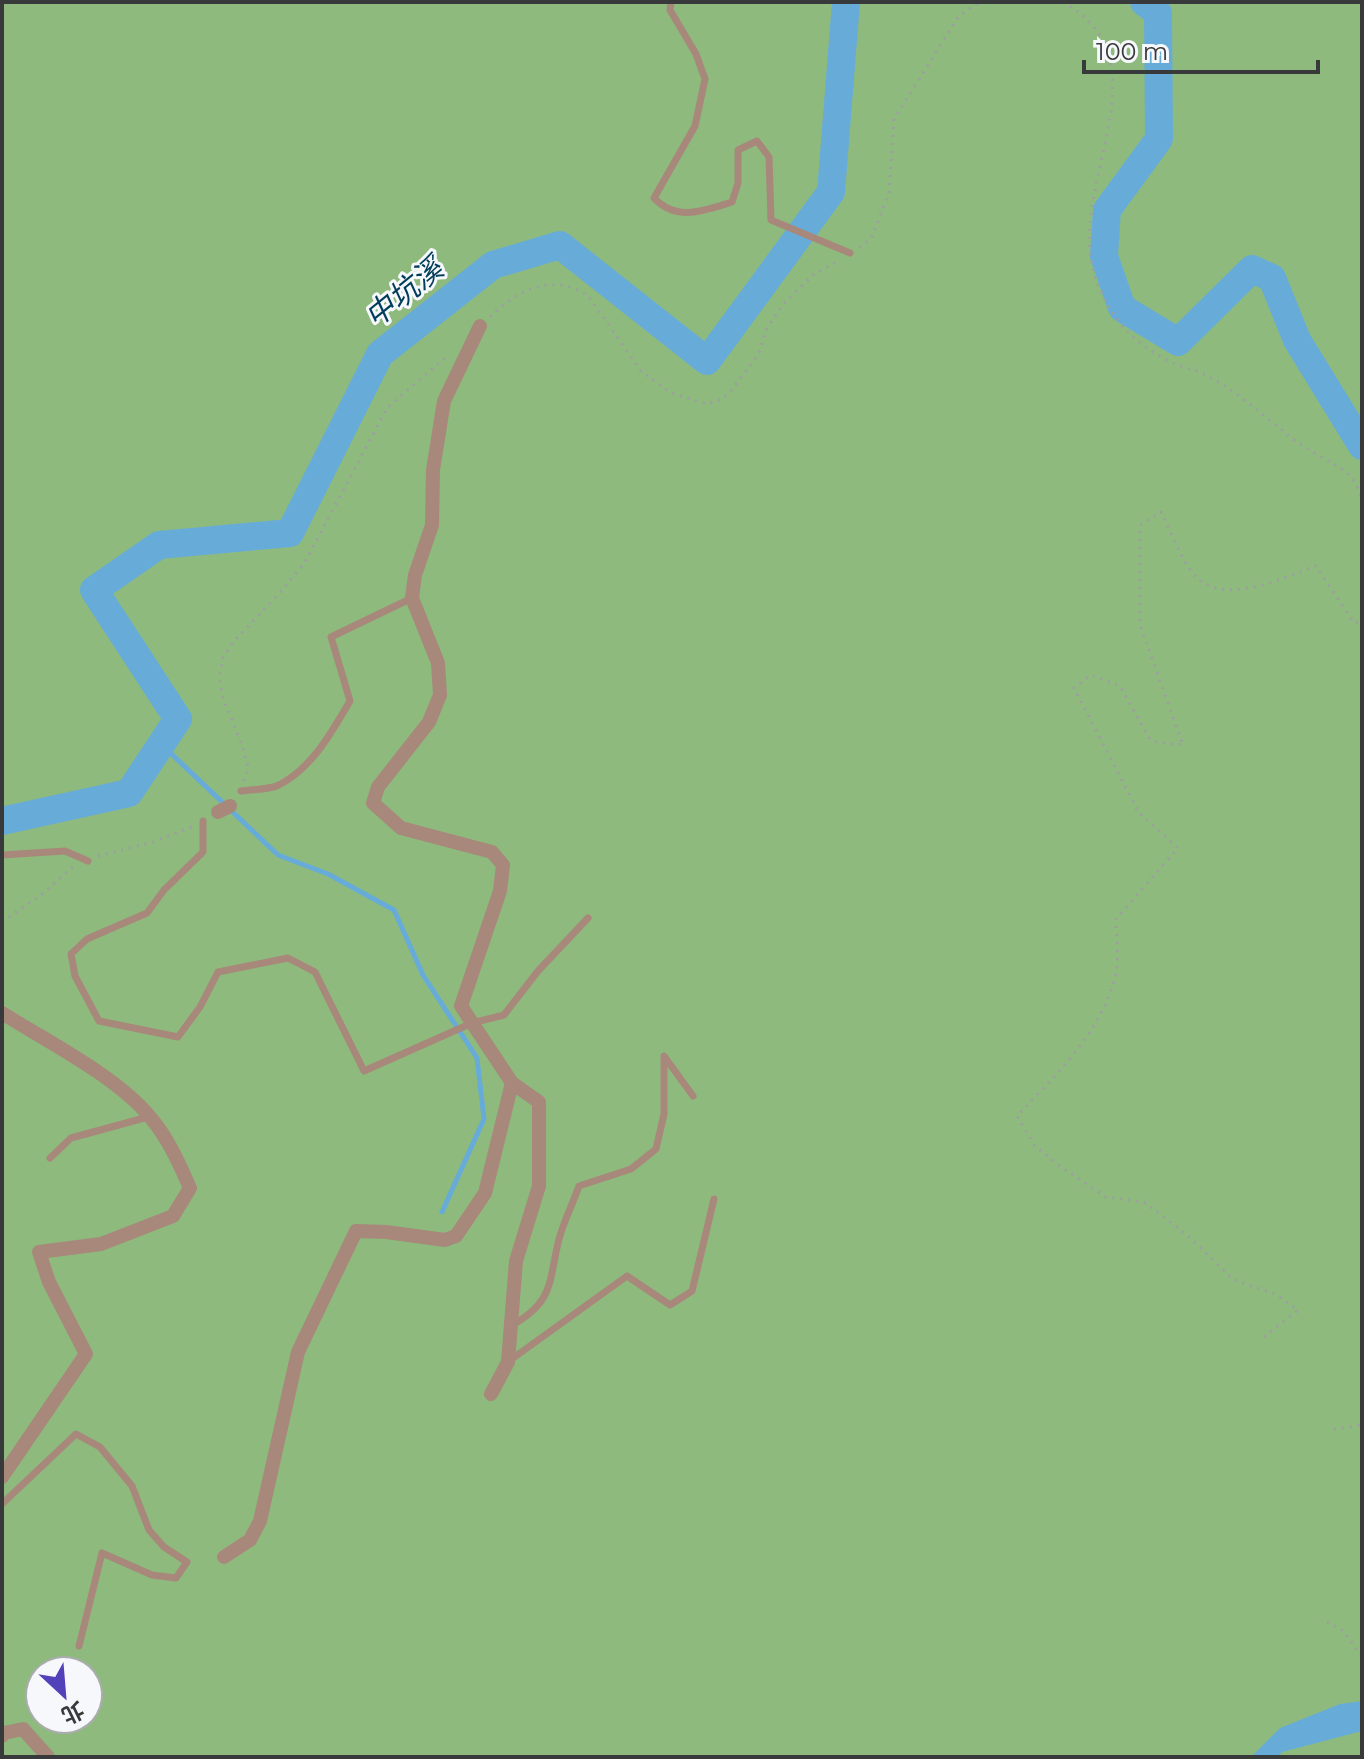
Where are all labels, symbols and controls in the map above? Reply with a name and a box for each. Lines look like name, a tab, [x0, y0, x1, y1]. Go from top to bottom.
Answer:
scale bar	[1084, 24, 1318, 74]
text: 100 m	[1096, 37, 1168, 66]
water label: 中坑溪	[357, 247, 453, 335]
north arrow	[24, 1655, 104, 1735]
text: 北	[57, 1696, 88, 1729]

